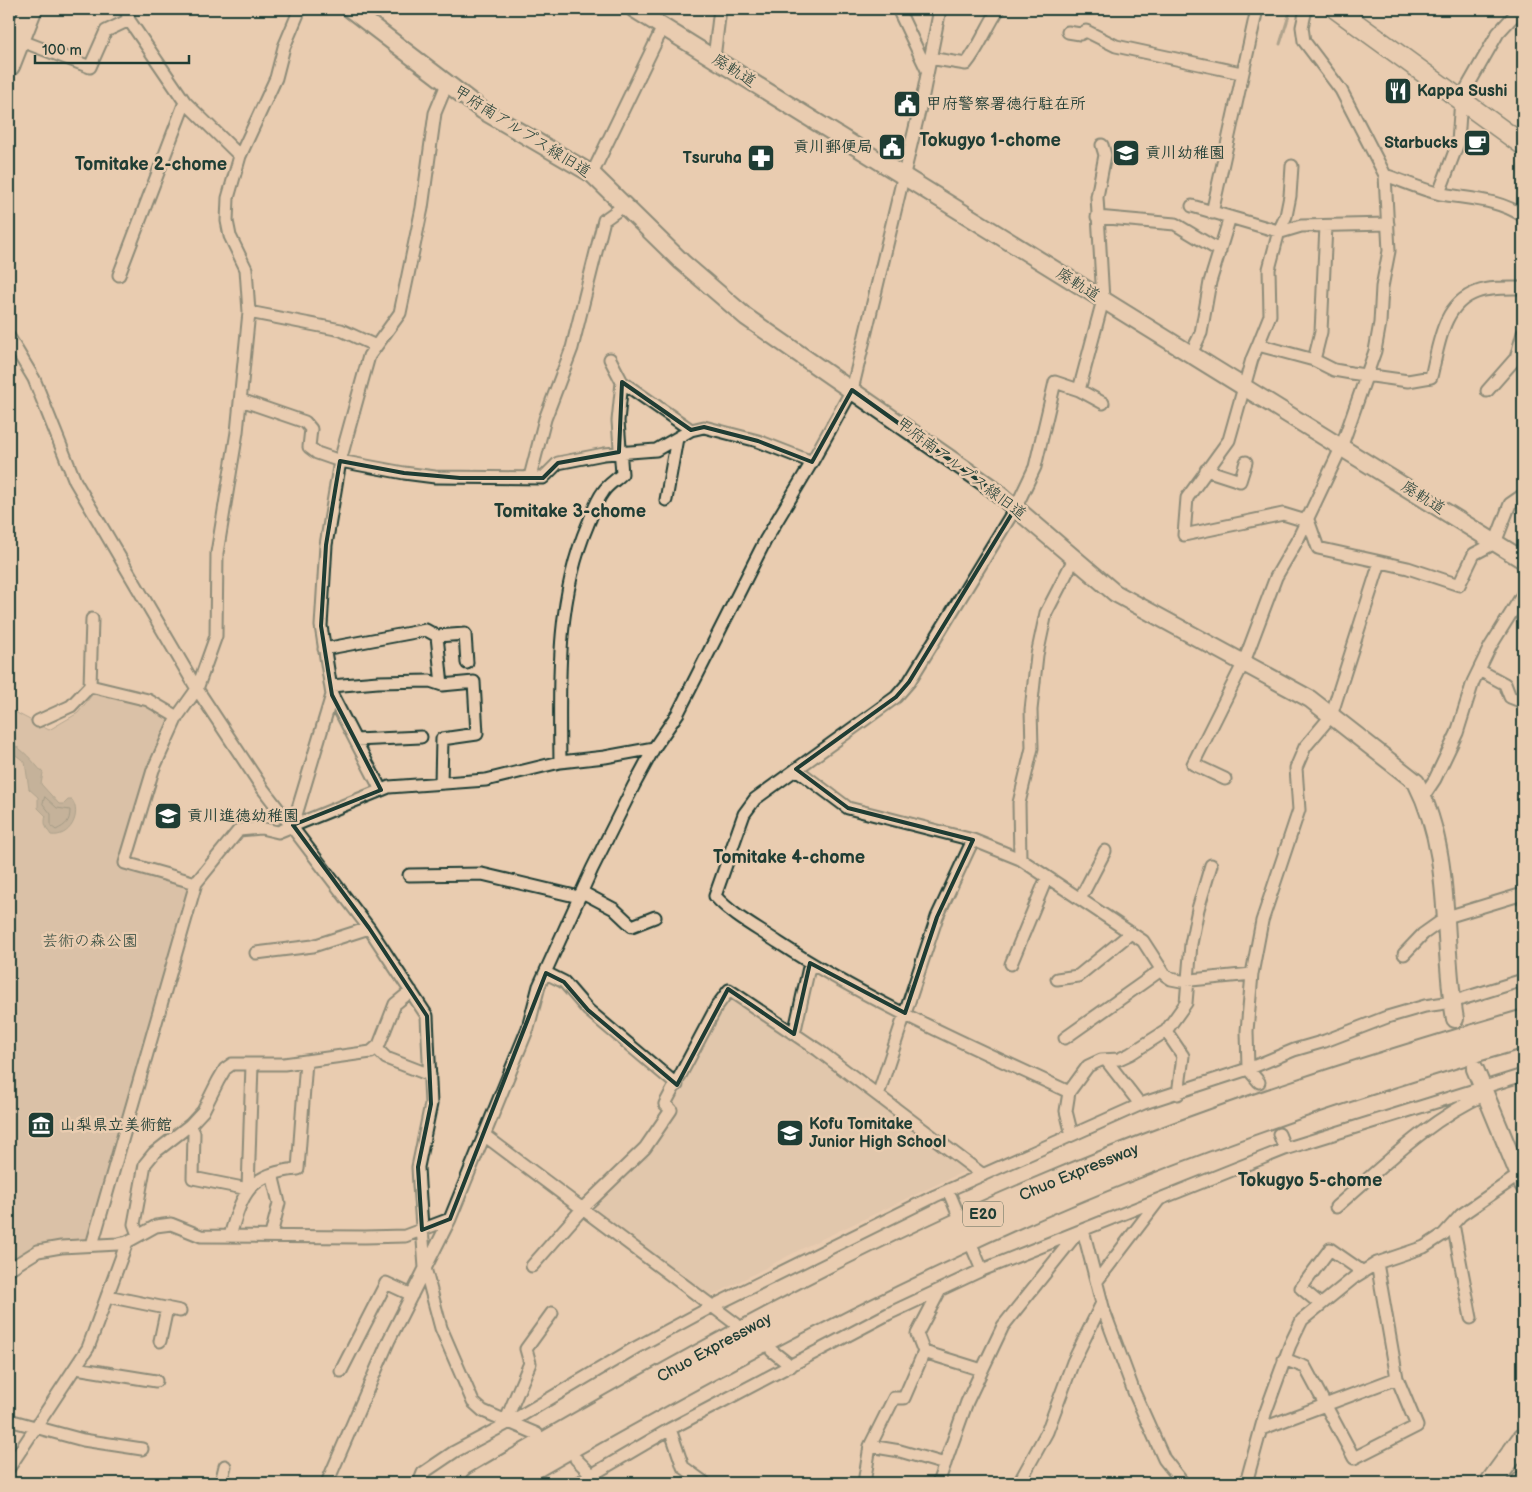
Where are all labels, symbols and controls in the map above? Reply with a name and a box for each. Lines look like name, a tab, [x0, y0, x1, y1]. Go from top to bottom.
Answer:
scale bar	[35, 32, 189, 64]
text: 100 m	[42, 41, 82, 60]
street label: 廃軌道	[709, 50, 759, 92]
restaurant icon: Kappa Sushi	[1383, 76, 1413, 106]
street label: 甲府南アルプス線旧道	[450, 82, 594, 182]
place label: Kappa Sushi	[1417, 82, 1508, 101]
public building icon: 甲府警察署徳行駐在所	[892, 89, 922, 119]
place label: 甲府警察署徳行駐在所	[926, 95, 1086, 114]
cafe icon: Starbucks	[1462, 128, 1492, 158]
district label: Tokugyo 1-chome	[919, 130, 1061, 151]
public building icon: 貢川郵便局	[877, 132, 907, 162]
place label: Starbucks	[1384, 134, 1458, 153]
place label: 貢川郵便局	[793, 138, 873, 157]
school or university icon: 貢川幼稚園	[1111, 138, 1141, 168]
pharmacy icon: Tsuruha	[746, 143, 776, 173]
place label: 貢川幼稚園	[1145, 144, 1225, 163]
place label: Tsuruha	[683, 149, 742, 168]
district label: Tomitake 2-chome	[75, 154, 227, 175]
street label: 廃軌道	[1053, 264, 1103, 306]
street label: 甲府南アルプス線旧道	[892, 414, 1030, 524]
street label: 廃軌道	[1398, 477, 1448, 519]
district label: Tomitake 3-chome	[494, 501, 646, 522]
school or university icon: 貢川進徳幼稚園	[153, 801, 183, 831]
place label: 貢川進徳幼稚園	[187, 807, 299, 826]
district label: Tomitake 4-chome	[713, 847, 865, 868]
park label: 芸術の森公園	[42, 932, 138, 951]
museum icon: 山梨県立美術館	[26, 1110, 56, 1140]
place label: Kofu Tomitake Junior High School	[809, 1115, 946, 1152]
place label: 山梨県立美術館	[60, 1116, 172, 1135]
school or university icon: Kofu Tomitake Junior High School	[775, 1118, 805, 1148]
street label: Chuo Expressway	[1016, 1139, 1142, 1205]
district label: Tokugyo 5-chome	[1238, 1170, 1382, 1191]
road number: E20	[963, 1202, 1003, 1226]
street label: Chuo Expressway	[654, 1308, 775, 1386]

